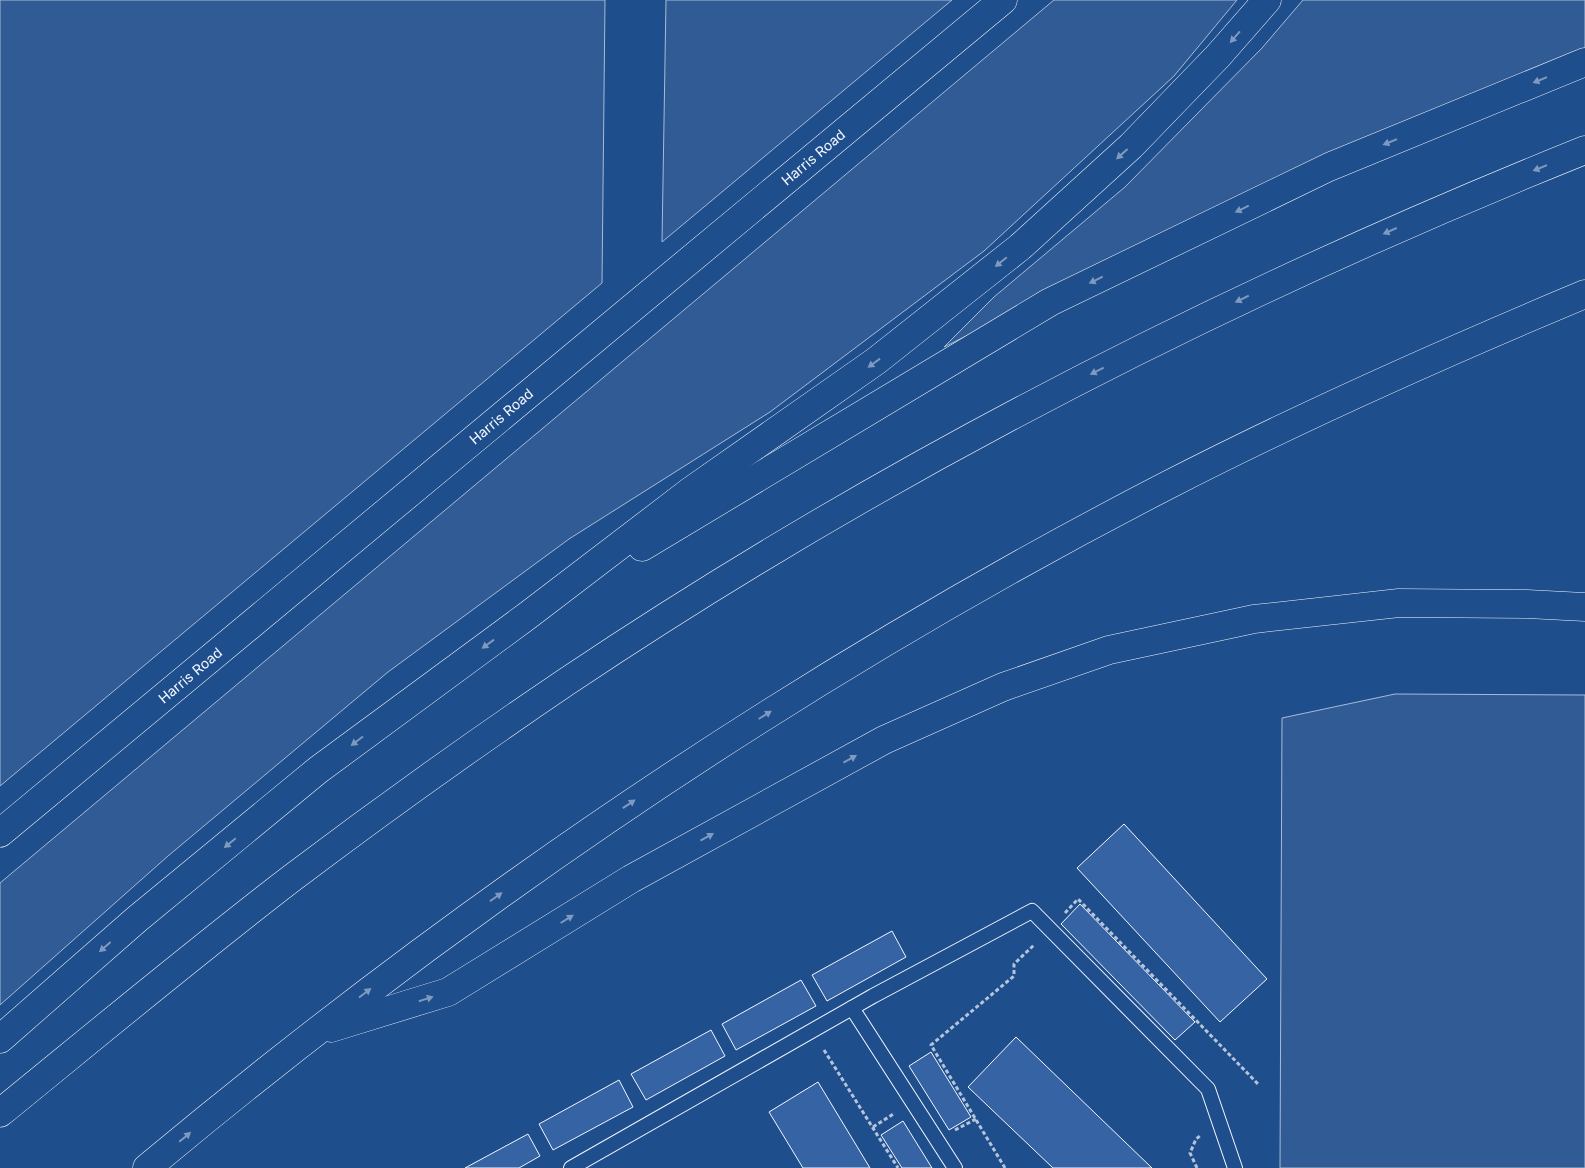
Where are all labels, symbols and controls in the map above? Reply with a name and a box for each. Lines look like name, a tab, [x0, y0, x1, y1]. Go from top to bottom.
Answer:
one-way arrow	[1229, 30, 1240, 43]
one-way arrow	[1532, 76, 1547, 84]
street label: Harris Road	[778, 126, 848, 188]
one-way arrow	[1382, 138, 1397, 146]
one-way arrow	[1116, 148, 1128, 160]
one-way arrow	[1532, 164, 1547, 172]
one-way arrow	[1235, 206, 1249, 214]
one-way arrow	[1383, 228, 1397, 236]
one-way arrow	[994, 257, 1008, 267]
one-way arrow	[1088, 276, 1103, 284]
one-way arrow	[1235, 295, 1250, 303]
one-way arrow	[867, 358, 880, 368]
one-way arrow	[1090, 367, 1104, 375]
street label: Harris Road	[466, 385, 536, 447]
one-way arrow	[481, 639, 495, 649]
street label: Harris Road	[155, 644, 225, 706]
one-way arrow	[759, 711, 772, 720]
one-way arrow	[350, 736, 364, 746]
one-way arrow	[842, 755, 857, 763]
one-way arrow	[622, 799, 636, 809]
one-way arrow	[700, 833, 715, 841]
one-way arrow	[224, 837, 237, 848]
one-way arrow	[489, 891, 502, 902]
one-way arrow	[560, 914, 573, 923]
one-way arrow	[99, 941, 112, 952]
one-way arrow	[358, 988, 371, 999]
one-way arrow	[419, 994, 434, 1002]
one-way arrow	[178, 1131, 191, 1142]

